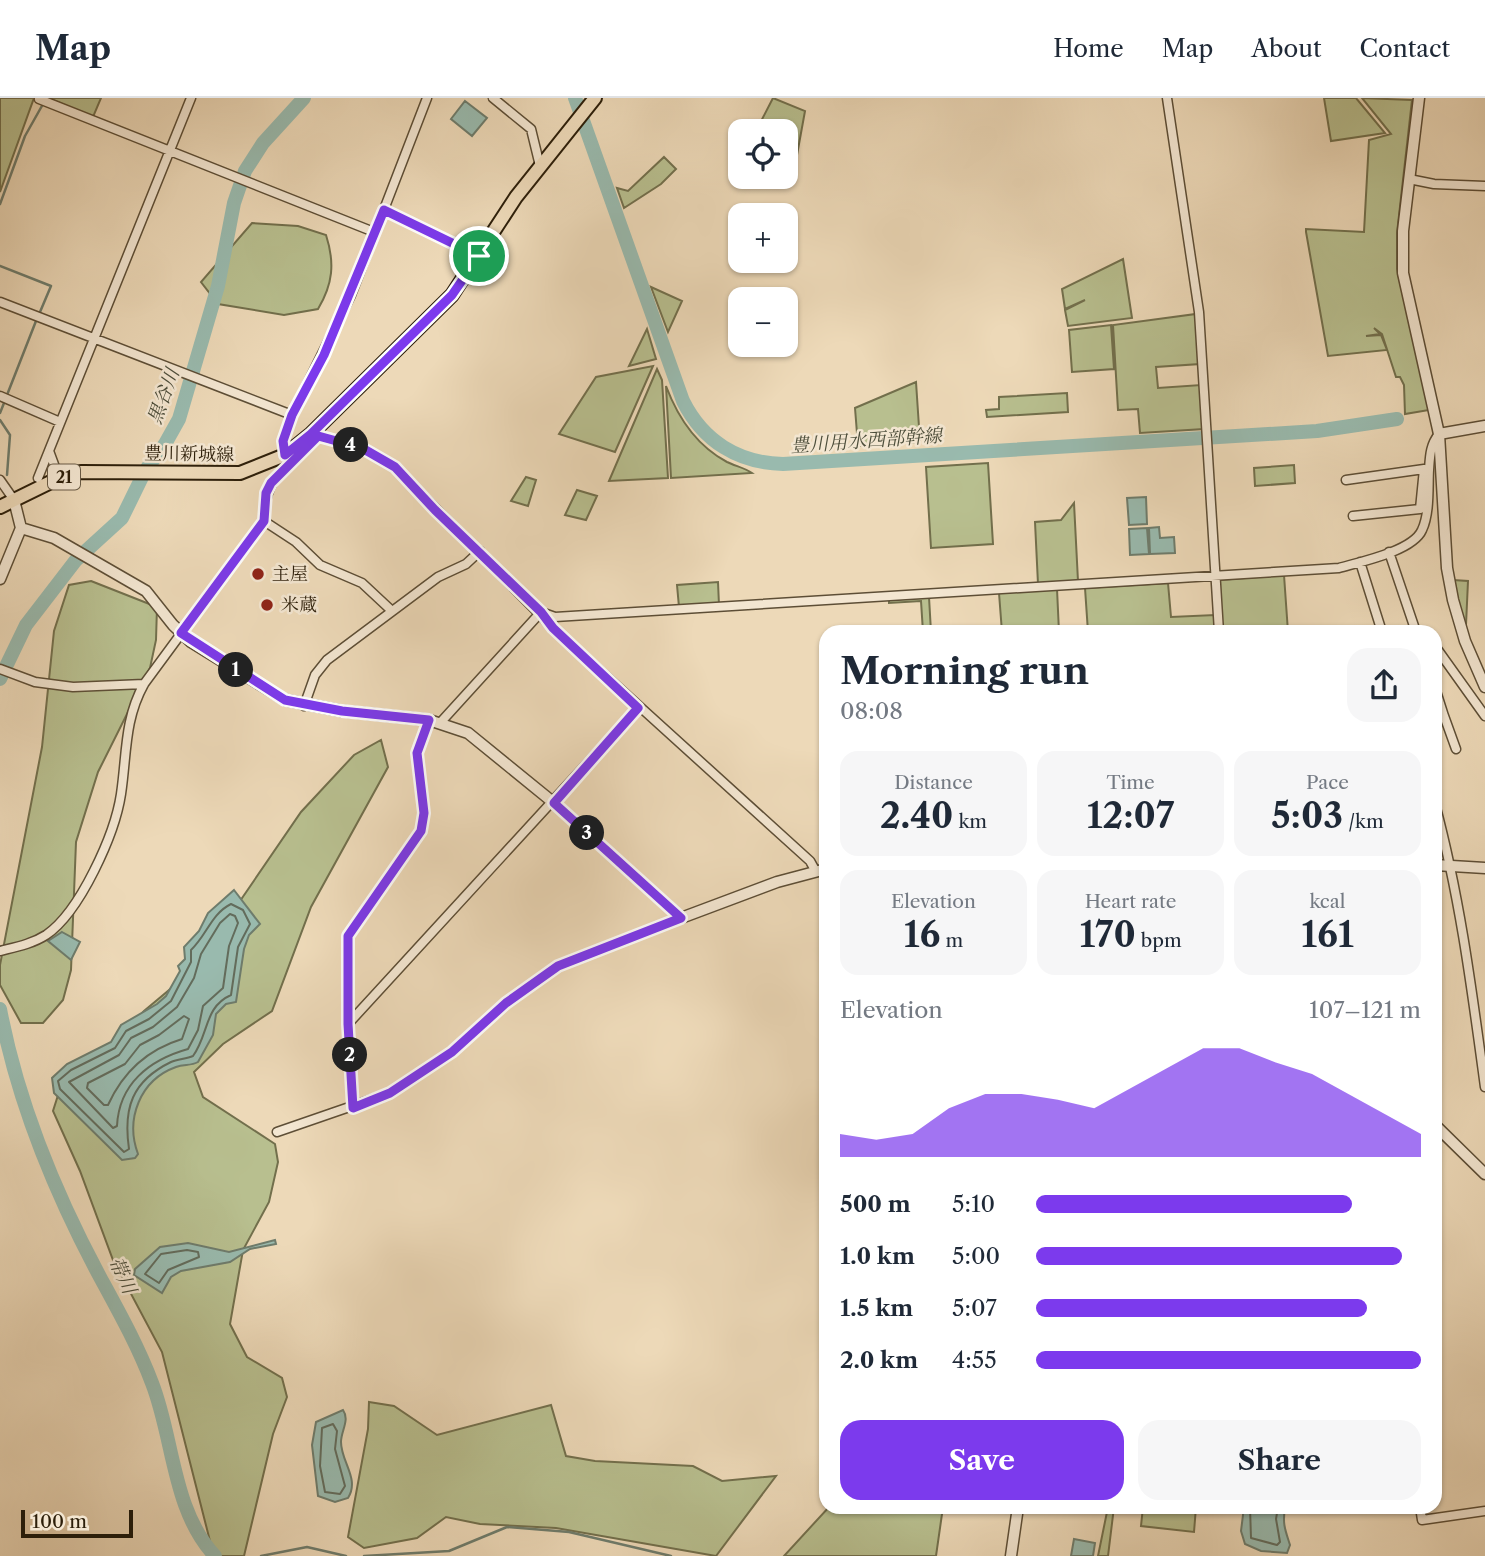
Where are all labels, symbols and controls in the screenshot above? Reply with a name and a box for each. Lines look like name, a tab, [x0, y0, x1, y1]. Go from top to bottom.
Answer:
text: Map	[35, 28, 111, 69]
text: Home	[1053, 34, 1124, 63]
text: Map	[1162, 34, 1213, 63]
text: About	[1251, 34, 1322, 63]
text: Contact	[1360, 34, 1450, 63]
map controls	[728, 119, 798, 357]
button: locate	[728, 119, 798, 189]
button: +	[728, 203, 798, 273]
pin	[449, 226, 509, 286]
icon: arrive	[460, 237, 498, 275]
button: −	[728, 287, 798, 357]
water label: 黒谷川	[143, 364, 185, 427]
water label: 豊川用水西部幹線	[789, 424, 945, 457]
pin: 4	[334, 428, 368, 462]
text: 4	[345, 433, 356, 456]
street label: 豊川新城線	[144, 442, 234, 466]
road number: 21	[48, 464, 80, 490]
place label: 主屋	[272, 563, 308, 585]
marker: 主屋	[250, 566, 266, 582]
place label: 米蔵	[281, 594, 317, 616]
marker: 米蔵	[259, 597, 275, 613]
text: Morning run	[840, 647, 1089, 694]
button: share	[1347, 648, 1421, 722]
pin: 1	[218, 652, 254, 688]
text: 1	[231, 658, 240, 681]
text: 08:08	[840, 697, 903, 725]
text: Distance	[894, 771, 973, 794]
text: Time	[1106, 771, 1155, 794]
text: Pace	[1306, 771, 1349, 794]
text: 2.40	[880, 794, 953, 837]
text: 12:07	[1087, 794, 1174, 837]
text: 5:03	[1271, 794, 1343, 837]
text: km	[953, 810, 987, 833]
text: /km	[1343, 810, 1384, 833]
pin: 3	[570, 816, 604, 850]
text: 3	[581, 821, 592, 844]
text: Elevation	[891, 890, 976, 913]
text: Heart rate	[1085, 890, 1176, 913]
text: kcal	[1310, 890, 1345, 913]
text: 16	[904, 913, 940, 956]
text: 170	[1079, 913, 1136, 956]
text: 161	[1301, 913, 1354, 956]
text: m	[940, 929, 963, 952]
text: bpm	[1136, 929, 1182, 952]
text: Elevation	[840, 996, 943, 1024]
text: 107–121 m	[1309, 996, 1421, 1024]
pin: 2	[332, 1038, 368, 1072]
text: 2	[344, 1043, 355, 1066]
text: 500 m	[840, 1190, 911, 1218]
text: 5:10	[952, 1190, 995, 1218]
text: 1.0 km	[840, 1242, 915, 1270]
text: 5:00	[952, 1242, 1000, 1270]
water label: 帯川	[104, 1253, 142, 1299]
text: 1.5 km	[840, 1294, 913, 1322]
text: 5:07	[952, 1294, 997, 1322]
text: 2.0 km	[840, 1346, 918, 1374]
text: 4:55	[952, 1346, 997, 1374]
button: Save	[840, 1420, 1124, 1500]
button: Share	[1138, 1420, 1421, 1500]
scale bar	[21, 1507, 133, 1539]
text: 100 m	[32, 1510, 87, 1533]

